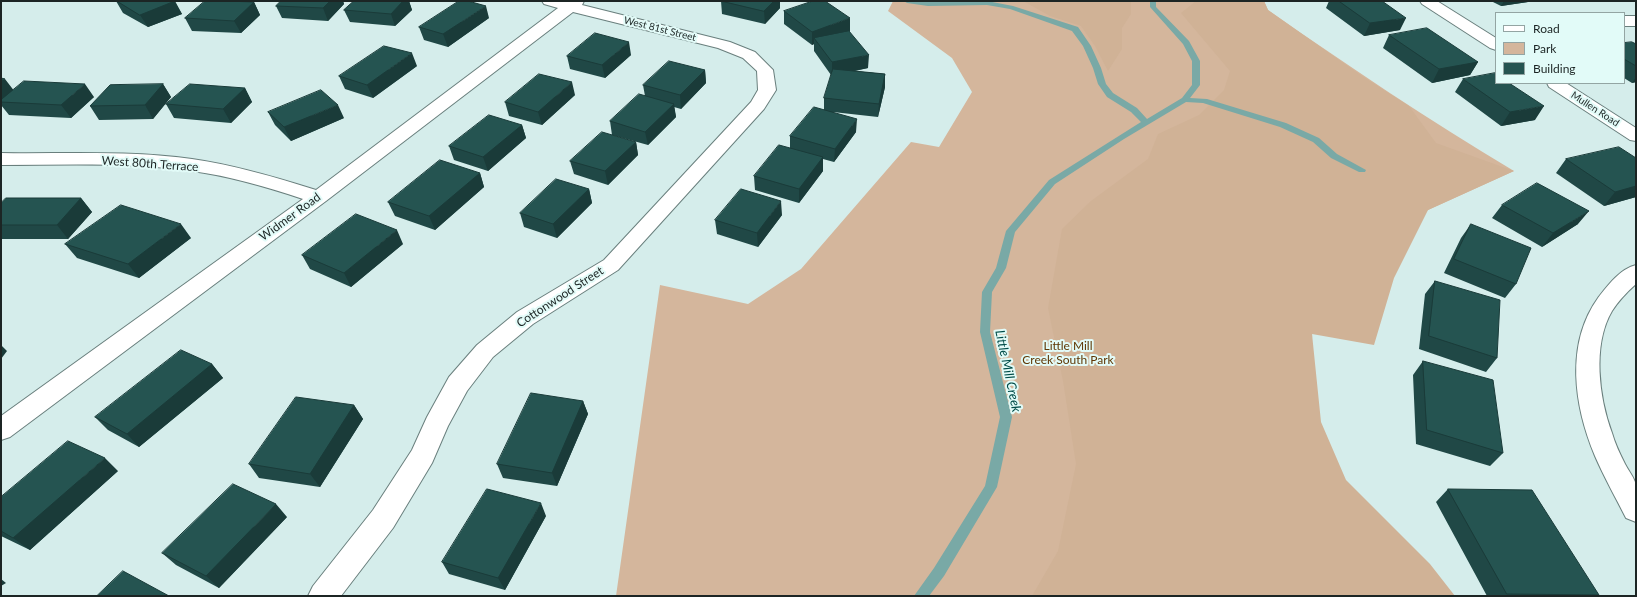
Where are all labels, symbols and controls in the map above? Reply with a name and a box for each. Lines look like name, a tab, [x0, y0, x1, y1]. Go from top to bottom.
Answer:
legend	[1495, 12, 1625, 84]
street label: West 81st Street	[623, 14, 697, 44]
text: Road	[1533, 21, 1560, 36]
text: Park	[1533, 41, 1556, 56]
text: Building	[1533, 61, 1576, 76]
street label: Mullen Road	[1569, 89, 1621, 129]
street label: West 80th Terrace	[101, 153, 199, 175]
street label: Widmer Road	[257, 190, 323, 244]
street label: Cottonwood Street	[514, 264, 606, 330]
water label: Little Mill Creek	[992, 328, 1024, 414]
park label: Little Mill Creek South Park	[1022, 339, 1114, 367]

